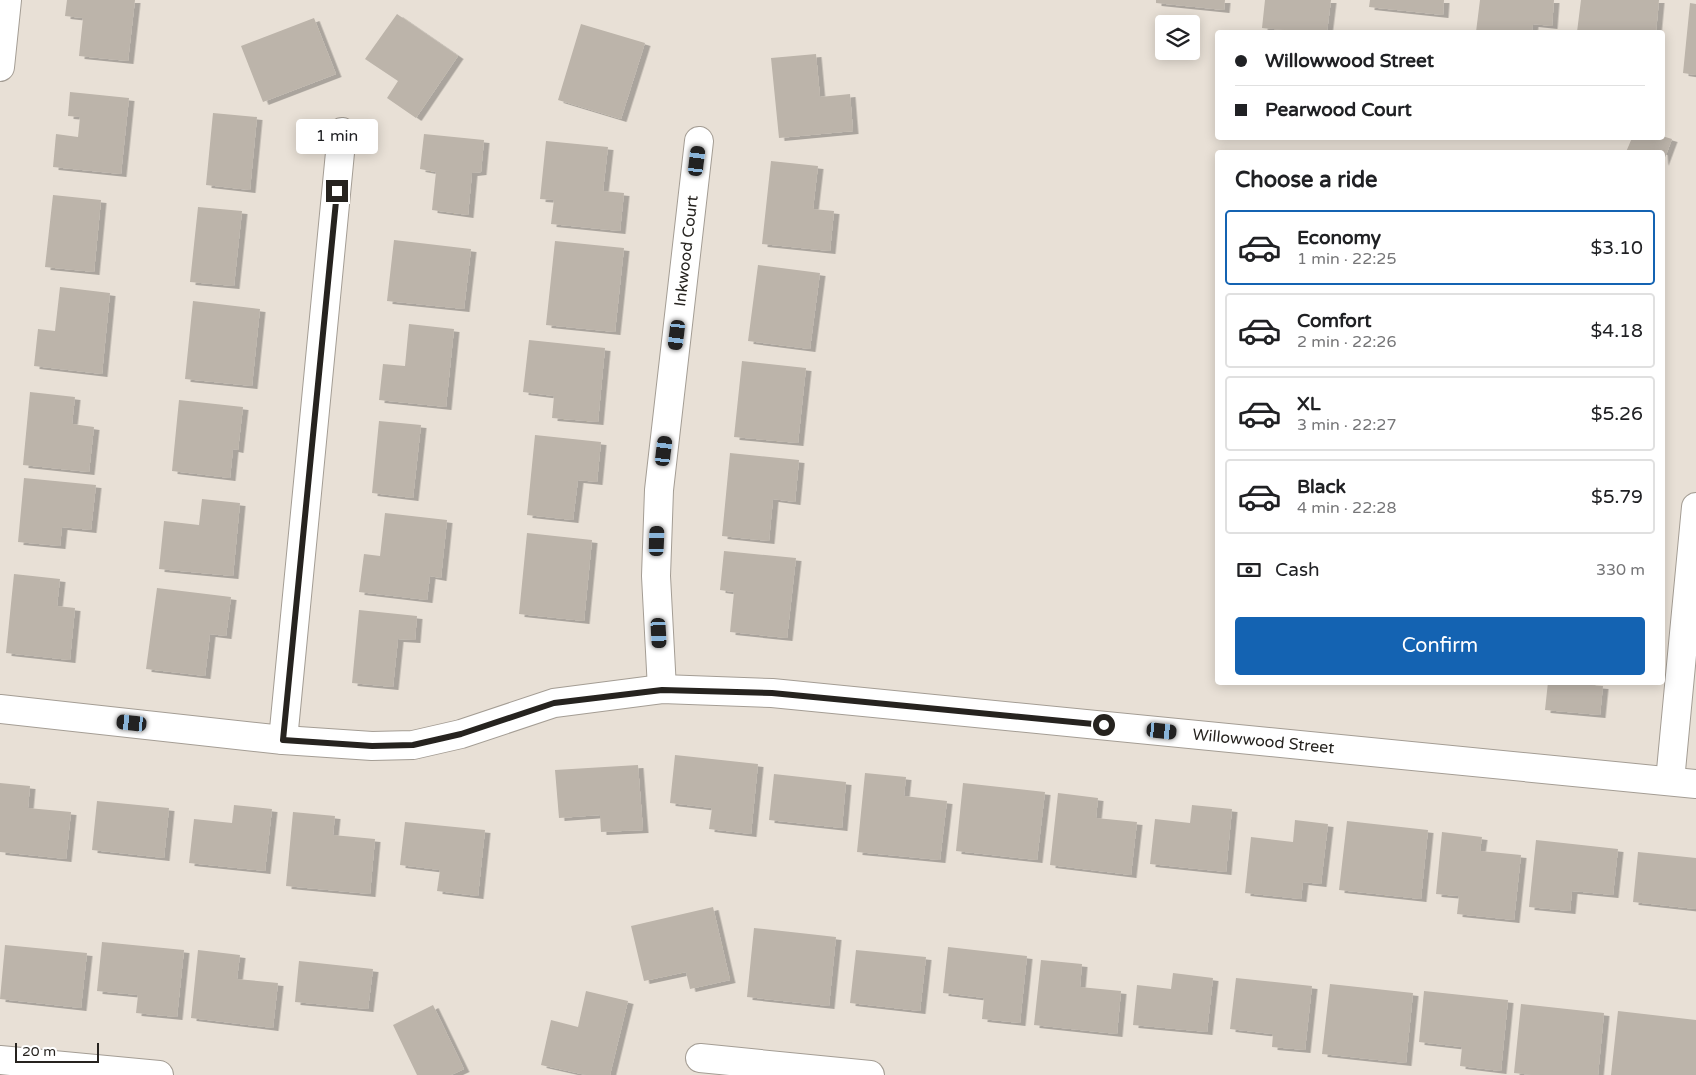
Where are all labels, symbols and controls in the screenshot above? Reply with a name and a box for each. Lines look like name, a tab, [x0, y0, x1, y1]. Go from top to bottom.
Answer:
map controls	[1155, 15, 1200, 60]
button: layers	[1155, 15, 1200, 60]
text: Willowwood Street	[1265, 50, 1434, 72]
text: Pearwood Court	[1265, 99, 1412, 121]
callout: 1 min	[296, 119, 378, 154]
text: 1 min	[316, 126, 358, 146]
car	[687, 145, 706, 177]
text: Choose a ride	[1235, 167, 1378, 193]
route end	[326, 180, 348, 202]
street label: Inkwood Court	[670, 194, 703, 307]
icon: car	[1237, 225, 1282, 270]
text: Economy	[1297, 227, 1381, 249]
text: $3.10	[1591, 237, 1643, 259]
text: 1 min · 22:25	[1297, 249, 1396, 269]
icon: car	[1237, 308, 1282, 353]
text: Comfort	[1297, 310, 1371, 332]
car	[667, 319, 686, 351]
text: $4.18	[1591, 320, 1643, 342]
text: 2 min · 22:26	[1297, 332, 1396, 352]
icon: car	[1237, 391, 1282, 436]
text: XL	[1297, 393, 1321, 415]
text: $5.26	[1591, 403, 1643, 425]
text: 3 min · 22:27	[1297, 415, 1396, 435]
car	[654, 435, 673, 467]
icon: car	[1237, 474, 1282, 519]
text: Black	[1297, 476, 1346, 498]
text: $5.79	[1591, 486, 1643, 508]
text: 4 min · 22:28	[1297, 498, 1396, 518]
car	[648, 526, 665, 556]
icon: cash	[1235, 556, 1263, 584]
text: Cash	[1275, 559, 1320, 581]
text: 330 m	[1596, 560, 1645, 580]
button: Confirm	[1235, 617, 1645, 675]
car	[650, 618, 667, 648]
car	[116, 714, 147, 732]
route start	[1093, 714, 1115, 736]
car	[1146, 722, 1177, 740]
street label: Willowwood Street	[1192, 724, 1335, 758]
scale bar	[15, 1040, 99, 1063]
text: 20 m	[22, 1043, 56, 1060]

